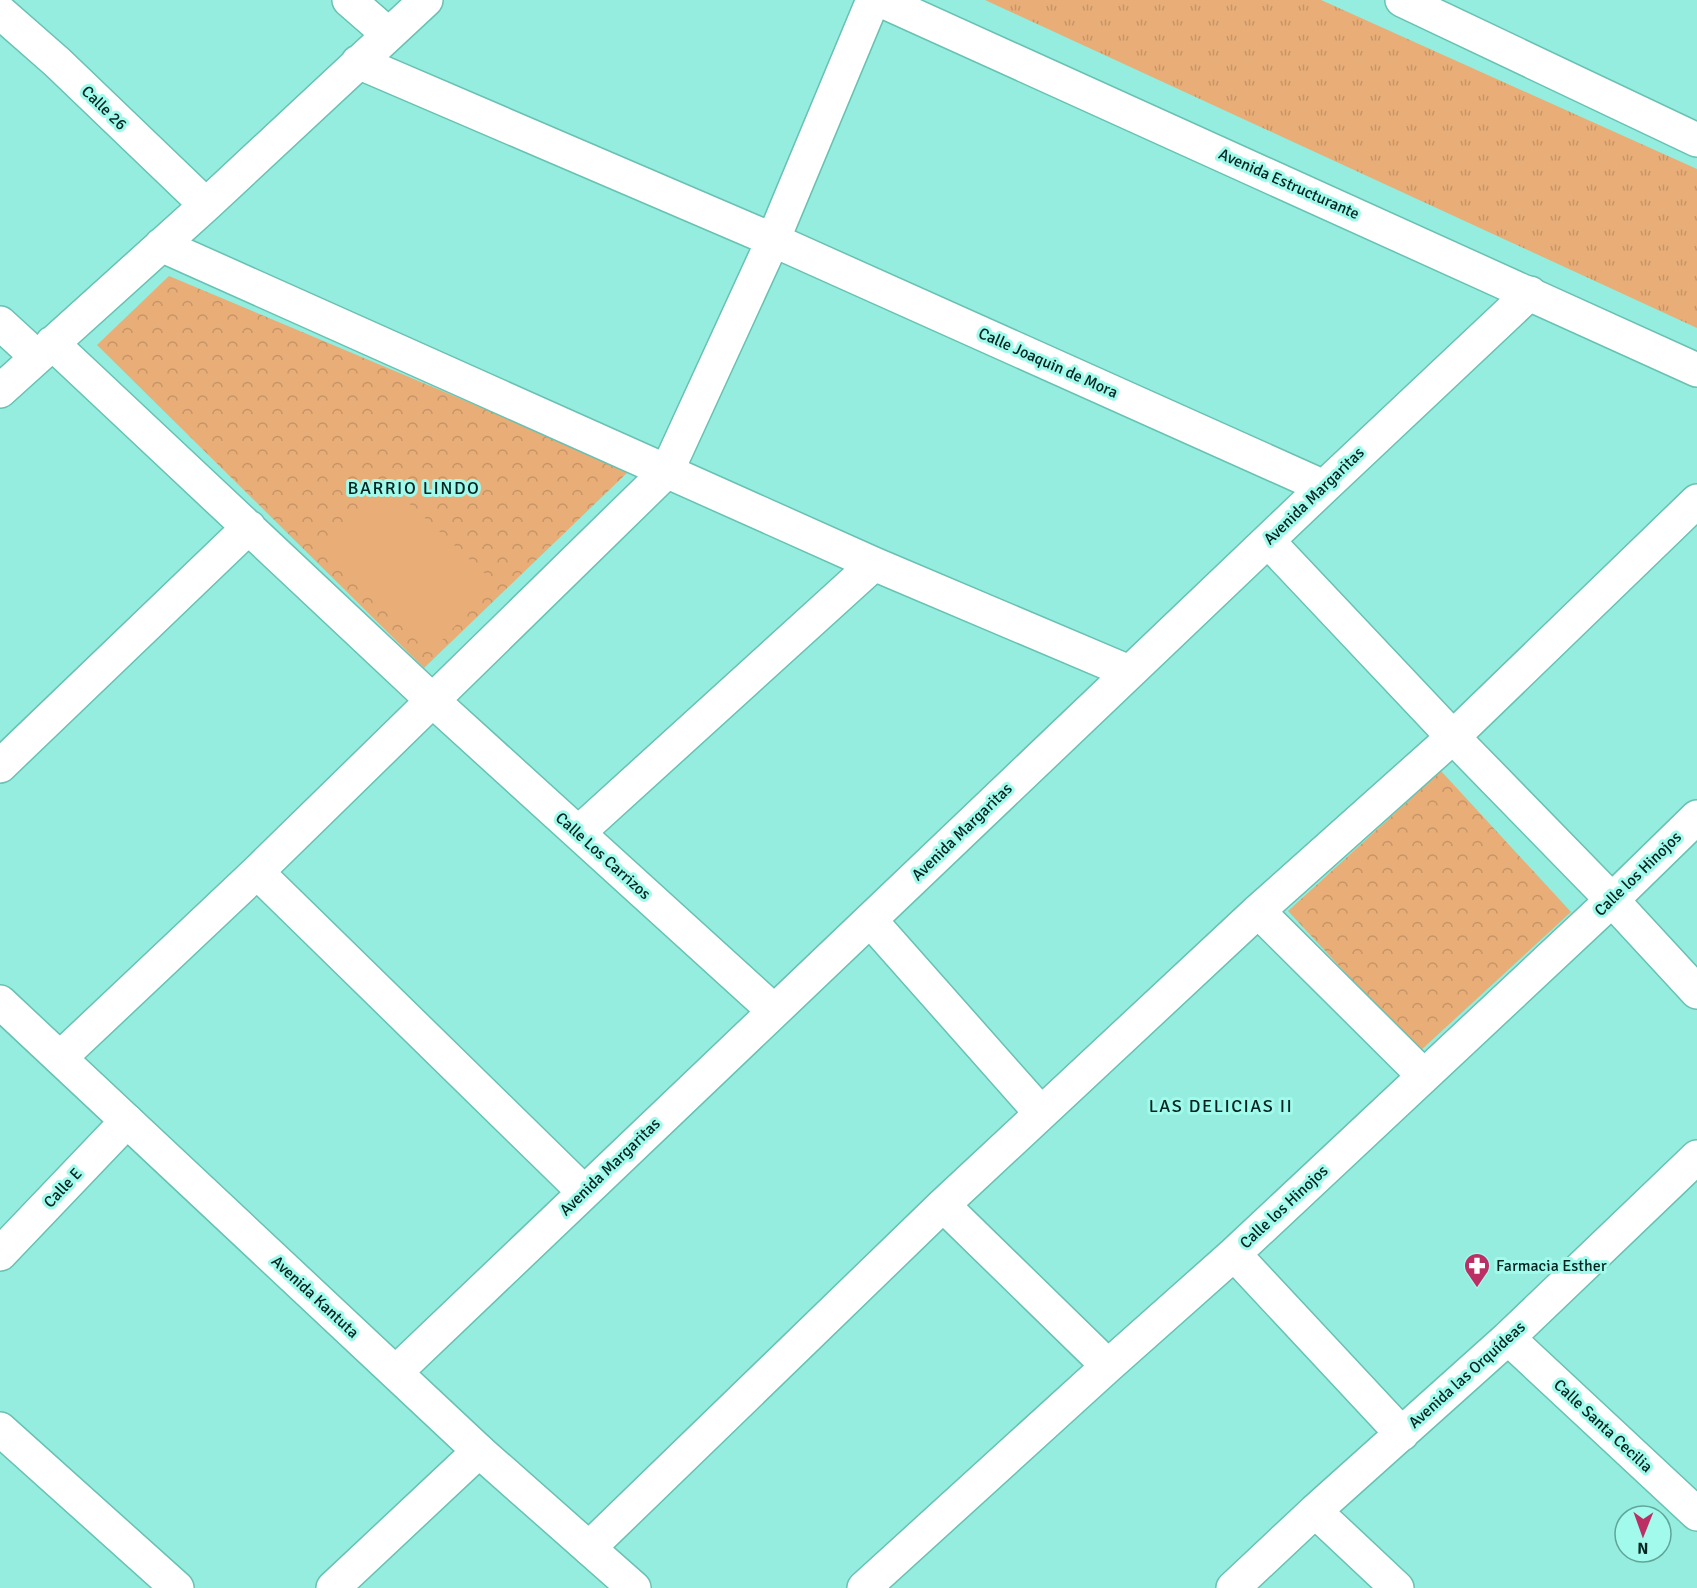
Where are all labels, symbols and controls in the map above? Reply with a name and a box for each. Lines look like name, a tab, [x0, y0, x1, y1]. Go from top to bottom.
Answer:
street label: Calle 26	[77, 82, 131, 134]
street label: Avenida Estructurante	[1215, 144, 1363, 224]
street label: Calle Joaquin de Mora	[975, 323, 1121, 403]
street label: Avenida Margaritas	[1259, 443, 1369, 549]
district label: BARRIO LINDO	[348, 477, 480, 499]
street label: Avenida Margaritas	[907, 779, 1017, 885]
street label: Calle Los Carrizos	[551, 808, 655, 904]
street label: Calle los Hinojos	[1590, 827, 1686, 921]
district label: LAS DELICIAS II	[1149, 1095, 1293, 1117]
street label: Avenida Margaritas	[555, 1114, 665, 1220]
street label: Calle los Hinojos	[1236, 1161, 1332, 1253]
street label: Calle E	[40, 1164, 86, 1212]
street label: Avenida Kantuta	[267, 1251, 363, 1343]
pharmacy icon: Farmacia Esther	[1462, 1251, 1492, 1289]
place label: Farmacia Esther	[1496, 1256, 1607, 1276]
street label: Avenida las Orquídeas	[1404, 1317, 1530, 1433]
street label: Calle Santa Cecilia	[1549, 1375, 1657, 1477]
north arrow	[1613, 1504, 1673, 1564]
text: N	[1637, 1538, 1648, 1558]

